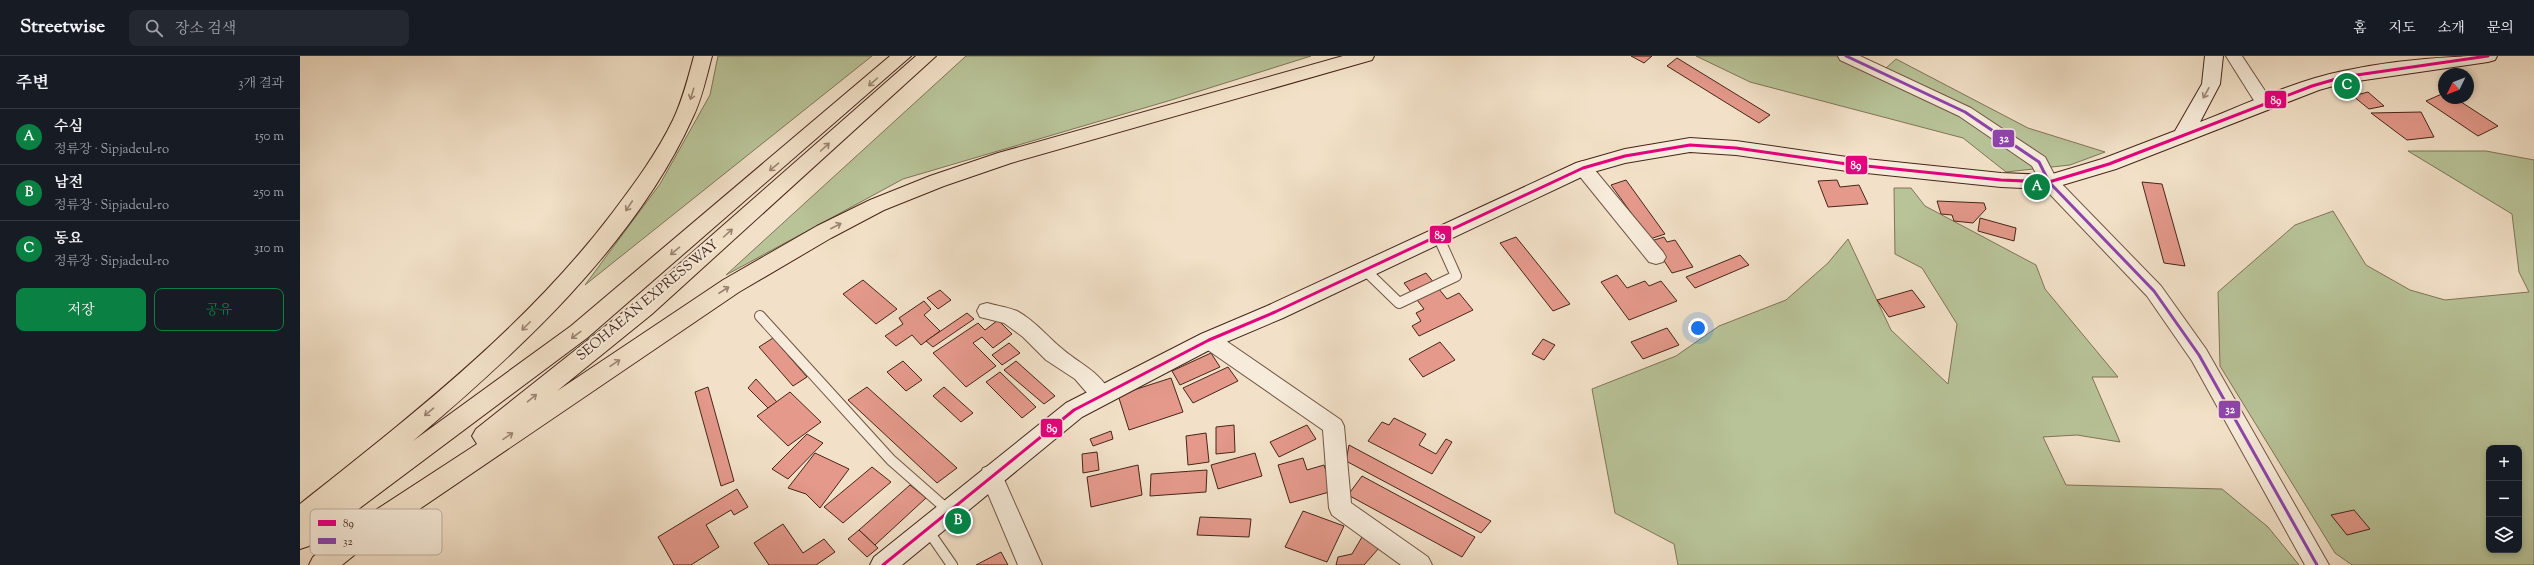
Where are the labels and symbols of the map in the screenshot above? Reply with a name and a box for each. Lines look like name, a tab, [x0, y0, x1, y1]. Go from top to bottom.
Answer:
north arrow	[2438, 68, 2474, 104]
pin: C	[2334, 71, 2360, 101]
one-way arrow	[868, 78, 878, 87]
one-way arrow	[688, 87, 695, 100]
one-way arrow	[2202, 87, 2210, 99]
line badge: 89	[2264, 90, 2287, 109]
text: 89	[2271, 93, 2282, 109]
line badge: 32	[1992, 129, 2015, 148]
text: 32	[1999, 131, 2010, 147]
one-way arrow	[820, 142, 830, 151]
line badge: 89	[1845, 155, 1868, 175]
text: 89	[1851, 158, 1862, 174]
one-way arrow	[769, 162, 779, 171]
pin: A	[2024, 172, 2050, 202]
one-way arrow	[625, 201, 633, 212]
one-way arrow	[830, 221, 842, 229]
line badge: 89	[1429, 225, 1452, 244]
one-way arrow	[723, 228, 733, 238]
text: 89	[1435, 228, 1446, 244]
street label: SEOHAEAN EXPRESSWAY	[573, 236, 723, 366]
one-way arrow	[670, 246, 680, 255]
one-way arrow	[718, 286, 729, 295]
your location	[1688, 318, 1708, 338]
one-way arrow	[521, 321, 531, 331]
one-way arrow	[570, 331, 581, 339]
one-way arrow	[610, 359, 621, 367]
one-way arrow	[527, 393, 538, 402]
line badge: 32	[2218, 400, 2241, 419]
text: 32	[2225, 402, 2236, 418]
one-way arrow	[423, 407, 434, 416]
line badge: 89	[1040, 418, 1063, 438]
text: 89	[1047, 421, 1058, 437]
one-way arrow	[502, 432, 513, 440]
pin: B	[945, 506, 971, 536]
legend	[310, 509, 442, 555]
text: 89	[343, 516, 354, 532]
text: 32	[343, 534, 353, 550]

